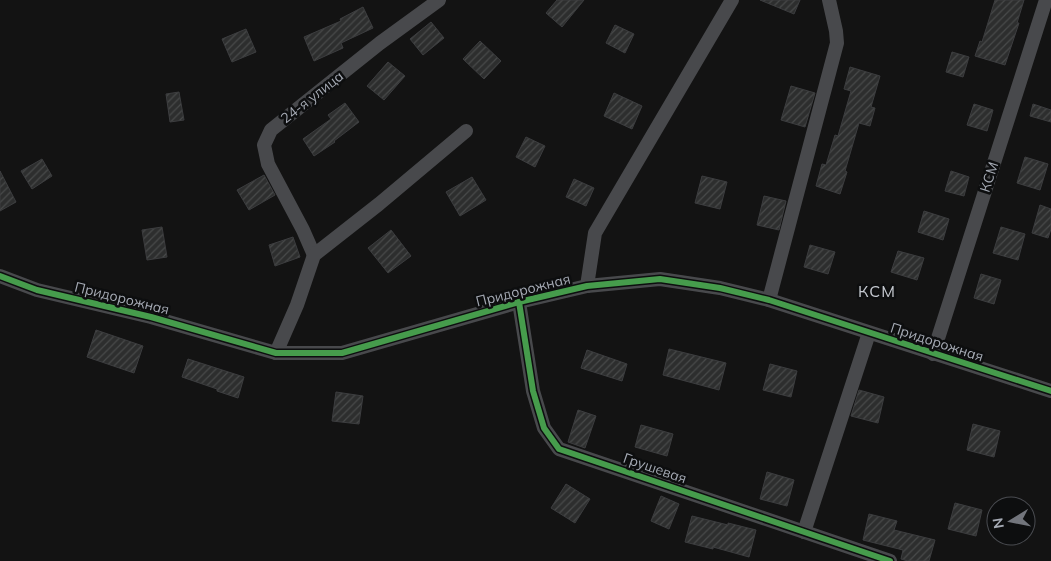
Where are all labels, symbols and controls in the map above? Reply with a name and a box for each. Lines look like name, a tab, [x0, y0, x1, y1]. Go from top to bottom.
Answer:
street label: 24-я улица	[277, 67, 347, 127]
street label: КСМ	[976, 160, 1002, 194]
street label: Придорожная	[474, 270, 572, 310]
street label: Придорожная	[73, 278, 171, 318]
district label: КСМ	[858, 281, 896, 301]
street label: Придорожная	[888, 318, 986, 366]
street label: Грушевая	[621, 449, 689, 487]
north arrow	[986, 496, 1036, 546]
text: N	[988, 516, 1008, 530]

